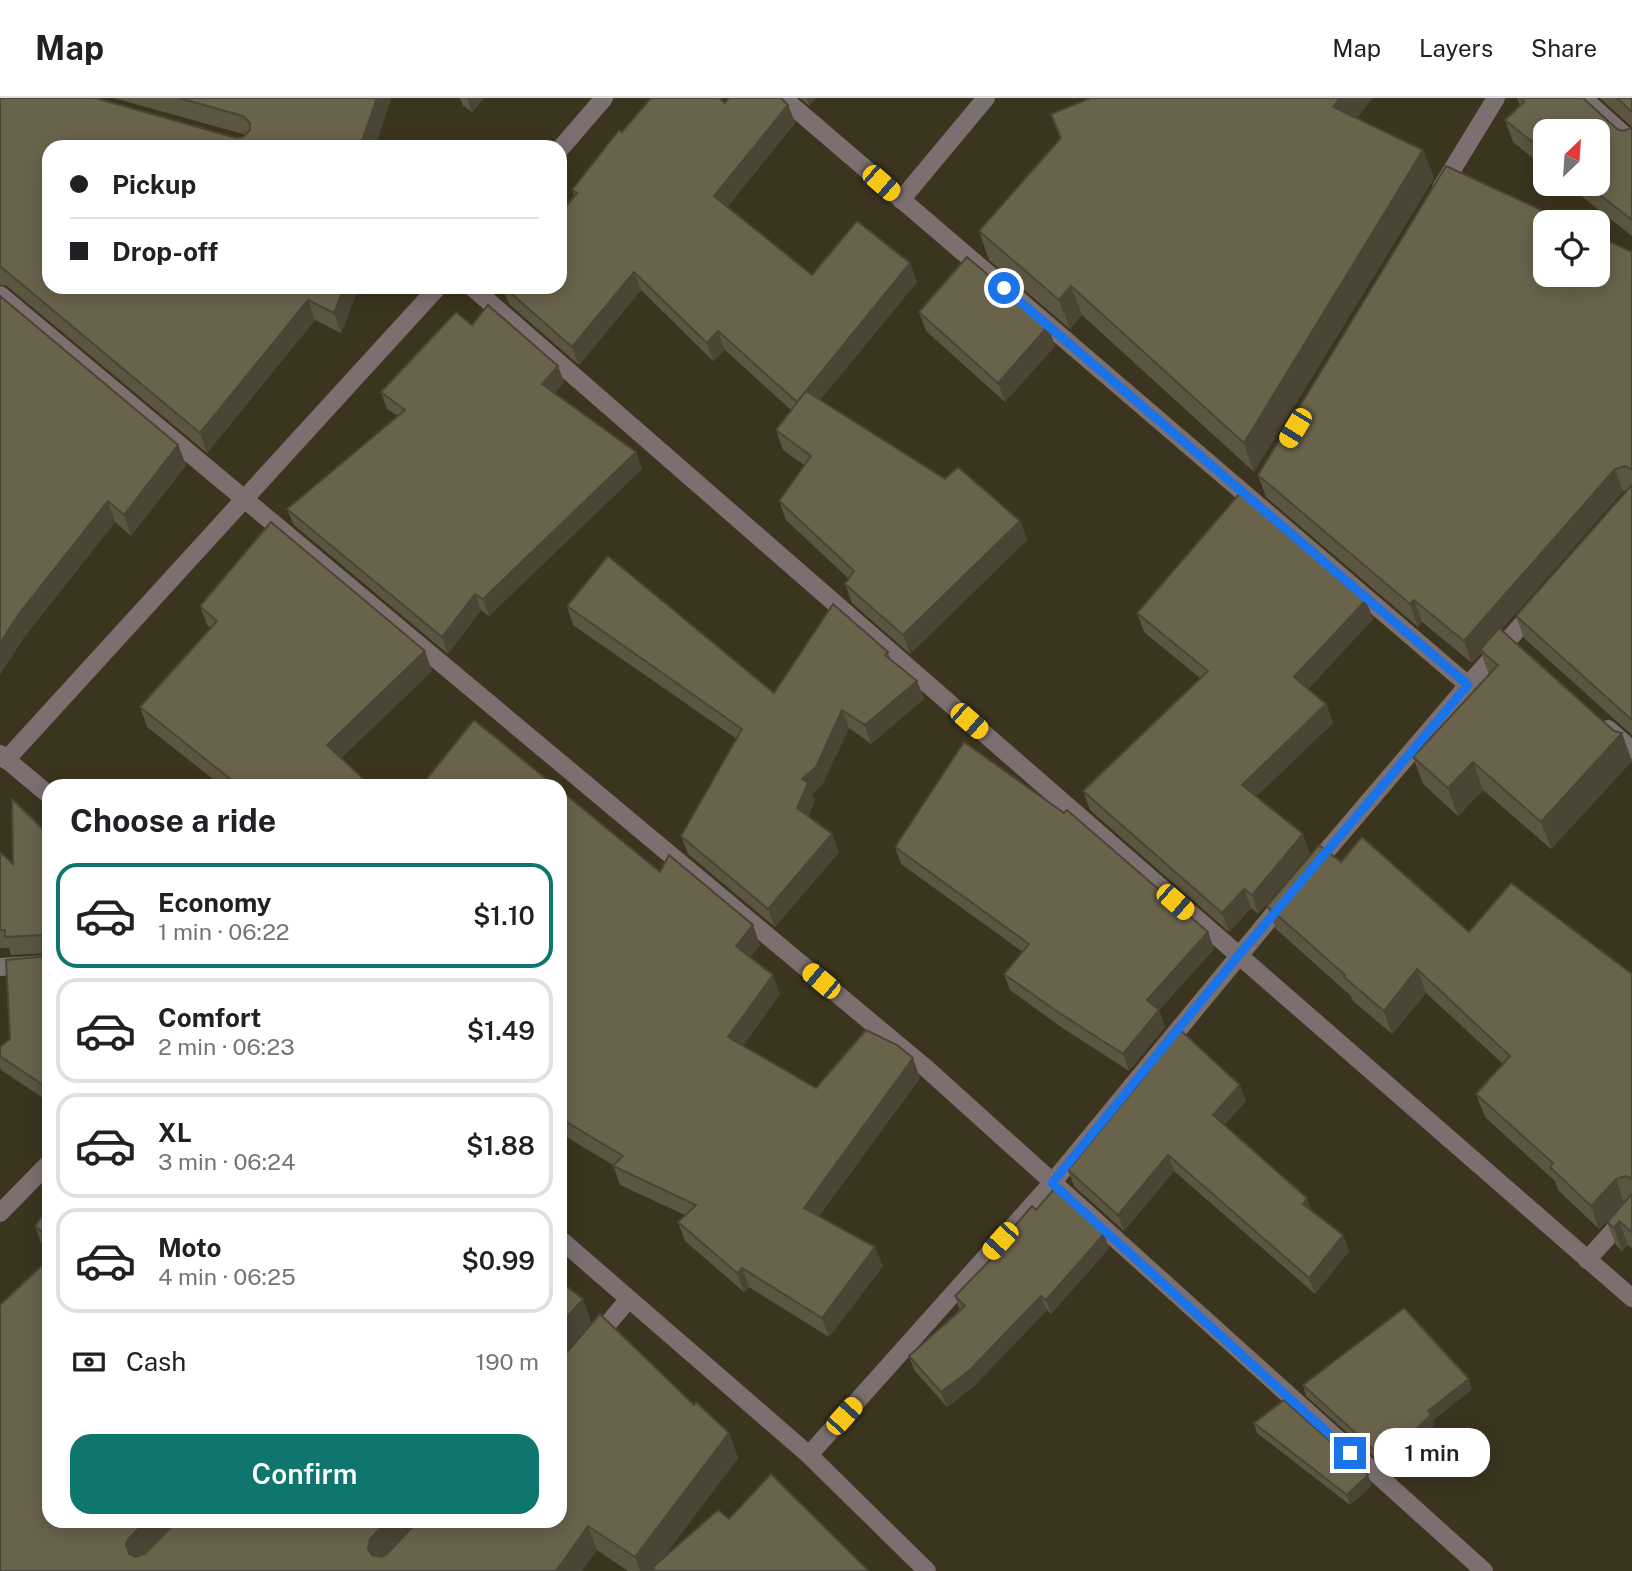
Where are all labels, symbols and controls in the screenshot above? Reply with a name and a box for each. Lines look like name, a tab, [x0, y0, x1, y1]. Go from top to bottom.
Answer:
text: Map	[35, 29, 104, 67]
text: Map	[1332, 34, 1381, 62]
text: Layers	[1419, 34, 1493, 62]
text: Share	[1531, 34, 1597, 62]
north arrow	[1533, 119, 1610, 196]
map controls	[1533, 119, 1610, 287]
car	[859, 161, 904, 205]
text: Pickup	[112, 169, 196, 200]
button: locate	[1533, 210, 1610, 287]
text: Drop-off	[112, 236, 218, 267]
route start	[988, 272, 1020, 304]
car	[1276, 405, 1315, 451]
car	[947, 699, 992, 743]
text: Choose a ride	[70, 802, 276, 839]
car	[1153, 880, 1198, 924]
icon: car	[74, 884, 137, 947]
text: Economy	[158, 887, 271, 918]
text: $1.10	[473, 900, 535, 931]
text: 1 min · 06:22	[158, 918, 290, 945]
car	[799, 959, 844, 1003]
icon: car	[74, 999, 137, 1062]
text: Comfort	[158, 1002, 261, 1033]
text: $1.49	[467, 1015, 535, 1046]
text: 2 min · 06:23	[158, 1033, 295, 1060]
icon: car	[74, 1114, 137, 1177]
text: XL	[158, 1117, 192, 1148]
text: $1.88	[466, 1130, 535, 1161]
text: 3 min · 06:24	[158, 1148, 295, 1175]
car	[979, 1218, 1022, 1264]
icon: car	[74, 1229, 137, 1292]
text: Moto	[158, 1232, 221, 1263]
text: $0.99	[461, 1245, 535, 1276]
text: 4 min · 06:25	[158, 1263, 296, 1290]
icon: cash	[70, 1343, 108, 1381]
text: Cash	[126, 1346, 186, 1377]
text: 190 m	[476, 1348, 539, 1375]
car	[823, 1393, 866, 1439]
callout: 1 min	[1374, 1428, 1490, 1478]
button: Confirm	[70, 1434, 539, 1514]
route end	[1334, 1437, 1366, 1469]
text: 1 min	[1405, 1439, 1459, 1466]

